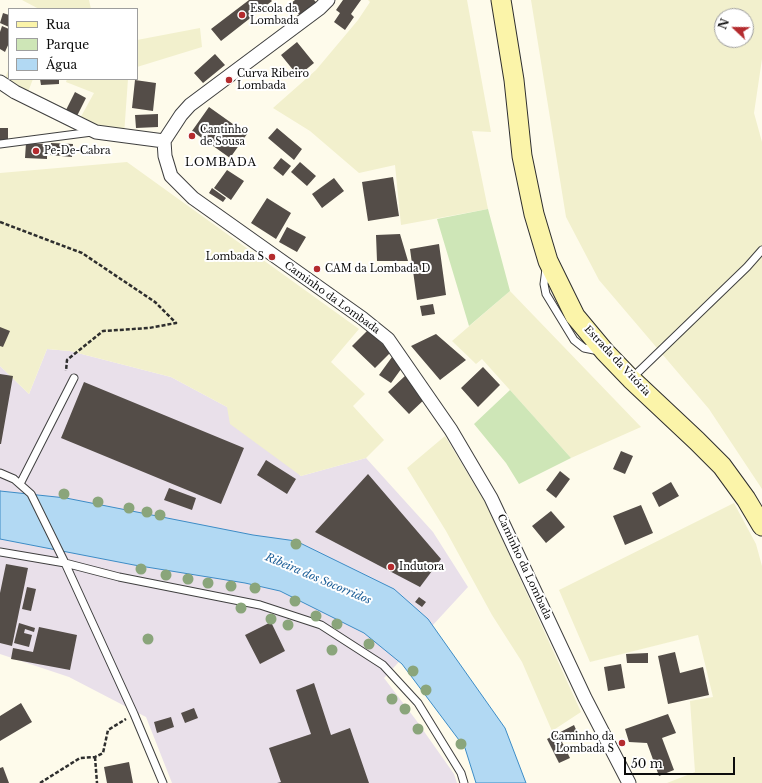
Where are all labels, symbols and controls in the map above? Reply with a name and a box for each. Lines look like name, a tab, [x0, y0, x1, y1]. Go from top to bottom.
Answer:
place label: Escola da Lombada	[250, 3, 299, 26]
legend	[8, 8, 138, 80]
north arrow	[714, 8, 754, 48]
marker: Escola da Lombada	[237, 10, 247, 20]
text: N	[715, 16, 732, 31]
text: Rua	[46, 17, 70, 32]
text: Parque	[46, 37, 89, 52]
text: Água	[46, 57, 77, 72]
place label: Curva Ribeiro Lombada	[237, 68, 309, 92]
marker: Curva Ribeiro Lombada	[224, 75, 234, 85]
place label: Cantinho de Sousa	[200, 124, 248, 148]
marker: Cantinho de Sousa	[187, 131, 197, 141]
place label: Pe-De-Cabra	[44, 145, 110, 157]
marker: Pe-De-Cabra	[31, 146, 41, 156]
district label: LOMBADA	[185, 156, 257, 170]
place label: Lombada S	[206, 251, 264, 263]
marker: Lombada S	[267, 252, 277, 262]
street label: Caminho da Lombada	[282, 259, 382, 337]
place label: CAM da Lombada D	[325, 263, 430, 275]
marker: CAM da Lombada D	[312, 264, 322, 274]
street label: Estrada da Vitória	[581, 323, 653, 399]
street label: Caminho da Lombada	[494, 512, 554, 622]
water label: Ribeira dos Socorridos	[263, 551, 373, 607]
place label: Indutora	[399, 561, 444, 573]
marker: Indutora	[386, 562, 396, 572]
place label: Caminho da Lombada S	[551, 731, 614, 754]
marker: Caminho da Lombada S	[617, 738, 627, 748]
scale bar	[626, 749, 737, 775]
text: 50 m	[631, 756, 663, 771]

